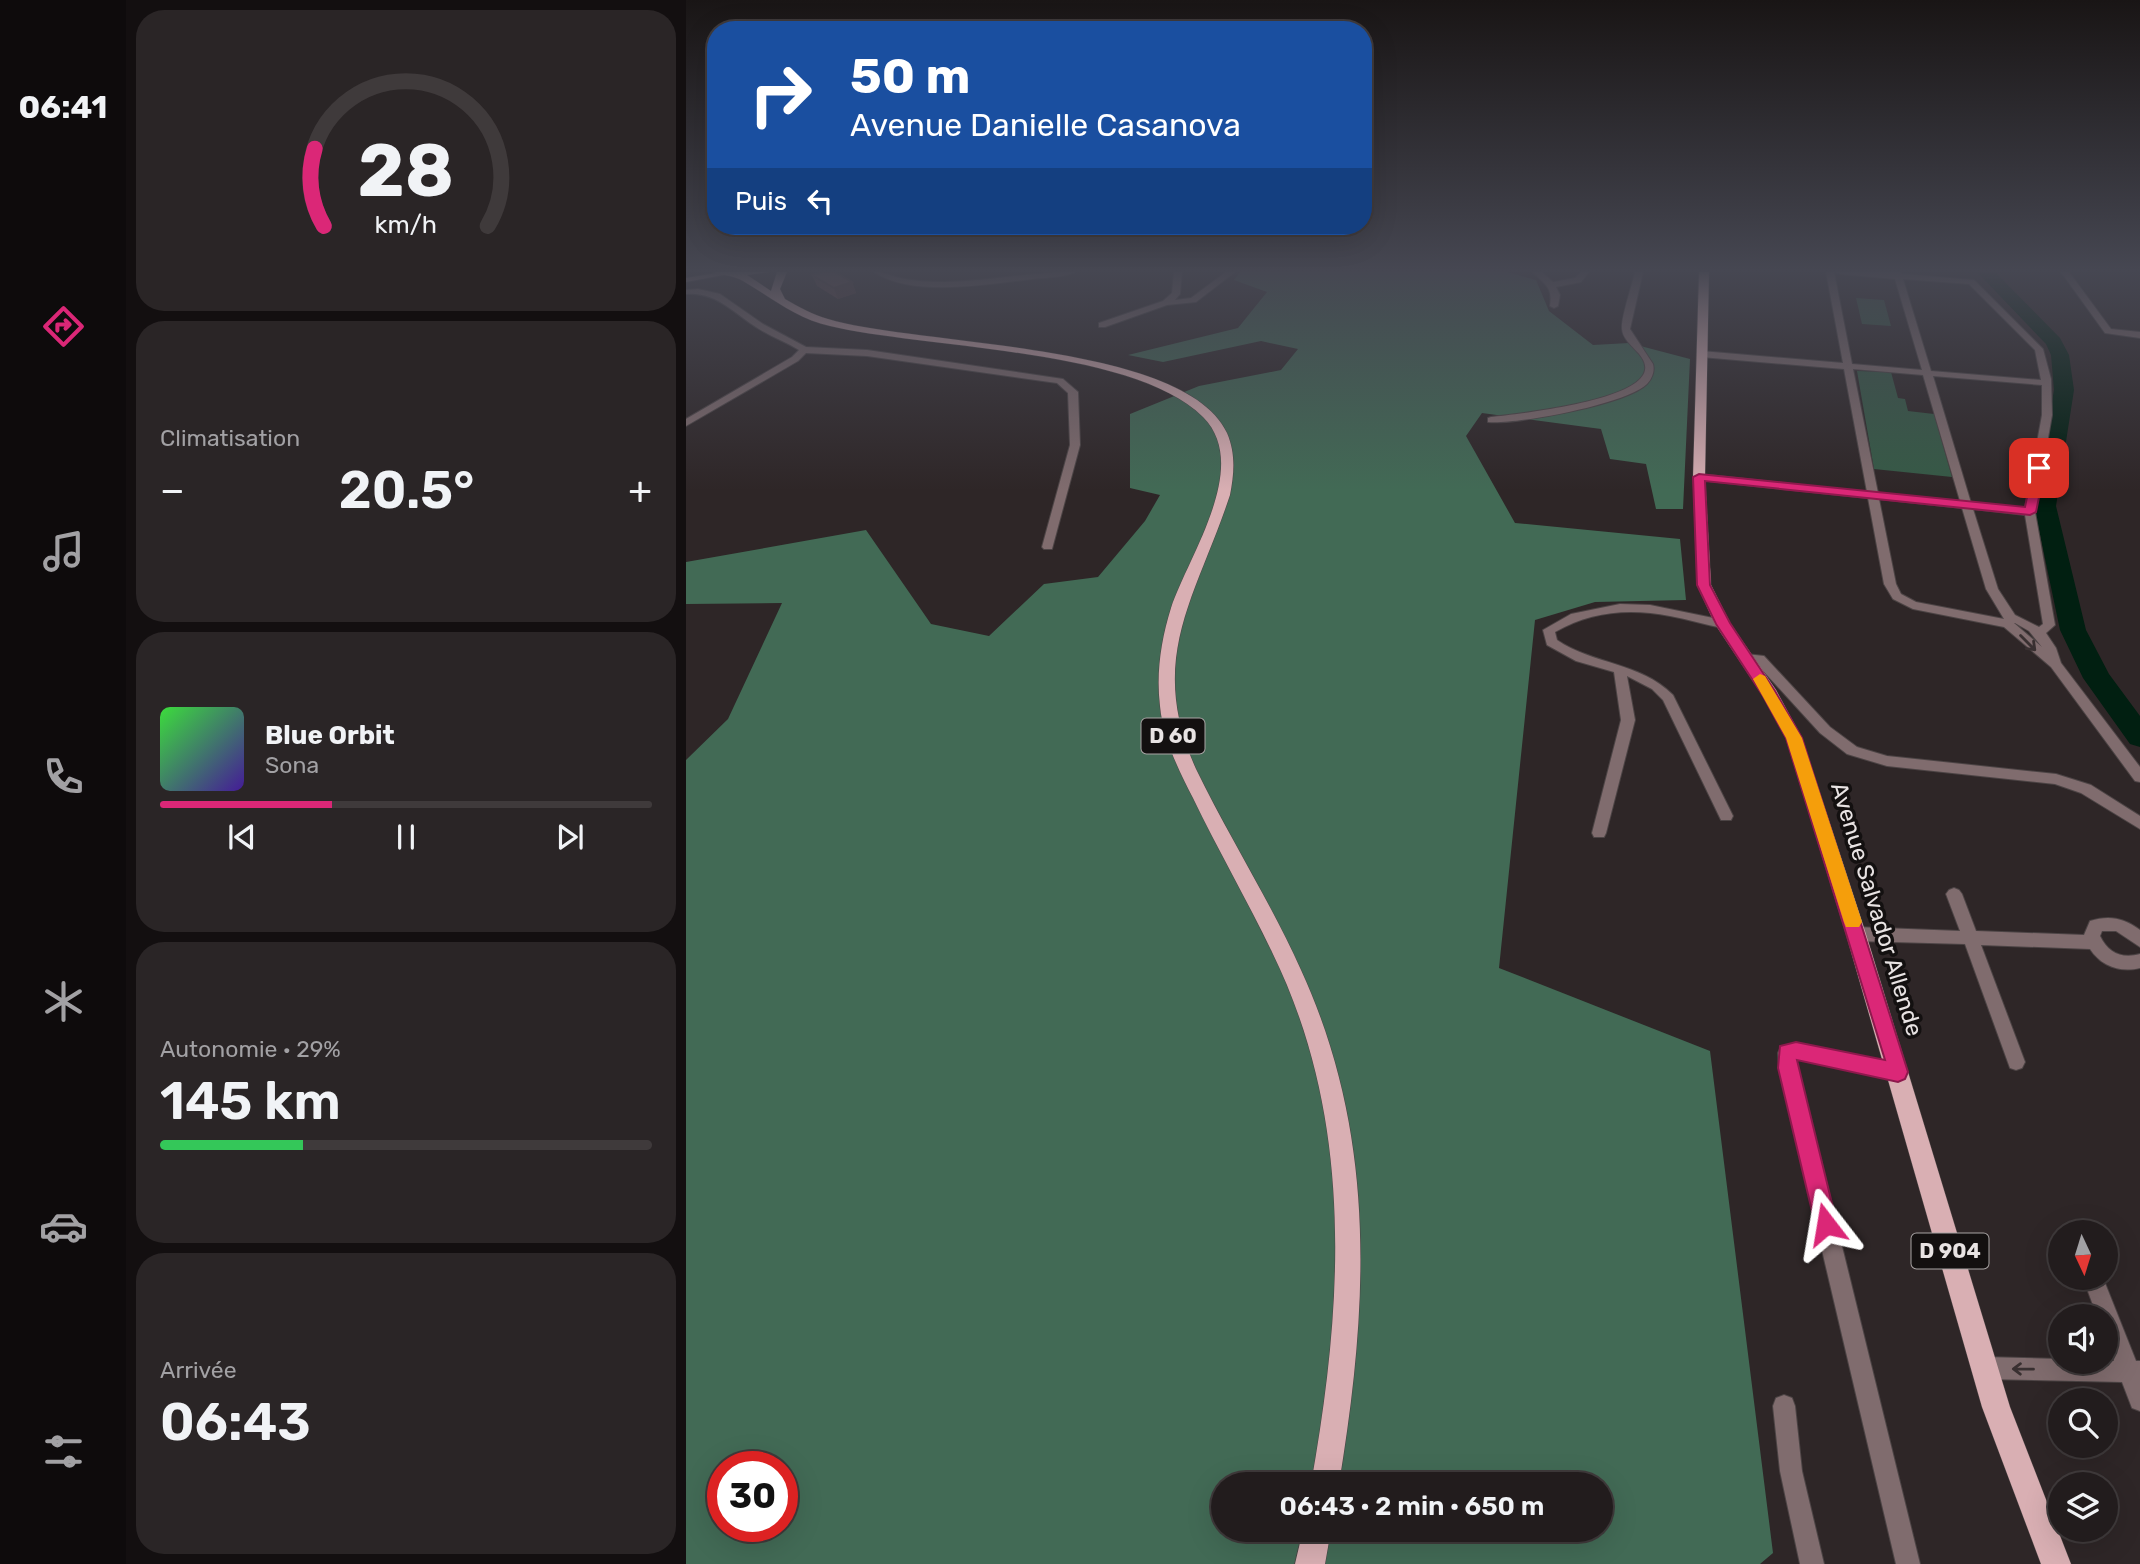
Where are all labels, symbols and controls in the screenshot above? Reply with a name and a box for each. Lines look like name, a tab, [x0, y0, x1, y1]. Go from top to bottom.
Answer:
text: 50 m	[850, 47, 970, 105]
icon: right	[735, 49, 826, 140]
text: 06:41	[19, 88, 107, 126]
text: Avenue Danielle Casanova	[850, 106, 1241, 144]
text: 28	[358, 129, 454, 215]
icon: left	[801, 182, 839, 220]
text: Puis	[735, 186, 787, 217]
text: km/h	[375, 210, 437, 239]
icon: directions	[39, 302, 88, 351]
text: Climatisation	[160, 424, 300, 452]
pin	[2009, 438, 2069, 498]
icon: arrive	[2020, 449, 2058, 487]
text: 20.5°	[339, 459, 474, 521]
text: −	[160, 467, 185, 513]
text: +	[628, 467, 652, 513]
icon: music	[39, 527, 88, 576]
one-way arrow	[2019, 634, 2036, 651]
road number: D 60	[1142, 718, 1204, 754]
text: Blue Orbit	[265, 720, 395, 751]
text: Sona	[265, 751, 319, 779]
icon: phone	[39, 752, 88, 801]
street label: Avenue Salvador Allende	[1825, 779, 1929, 1039]
icon: previous	[223, 818, 261, 856]
icon: pause	[387, 818, 425, 856]
icon: next	[551, 818, 589, 856]
icon: climate	[39, 977, 88, 1026]
text: Autonomie · 29%	[160, 1035, 341, 1063]
text: 145 km	[160, 1070, 341, 1132]
position arrow	[1789, 1187, 1863, 1261]
icon: car	[39, 1202, 88, 1251]
north arrow	[2048, 1220, 2118, 1290]
map controls	[2048, 1220, 2118, 1542]
road number: D 904	[1912, 1234, 1988, 1268]
button: sound	[2048, 1304, 2118, 1374]
text: Arrivée	[160, 1356, 237, 1384]
one-way arrow	[2012, 1362, 2035, 1376]
button: search	[2048, 1388, 2118, 1458]
text: 06:43	[160, 1391, 311, 1453]
icon: filters	[39, 1427, 88, 1476]
speed limit sign: 30	[707, 1451, 798, 1542]
button: layers	[2048, 1472, 2118, 1542]
text: 06:43 · 2 min · 650 m	[1280, 1491, 1544, 1522]

